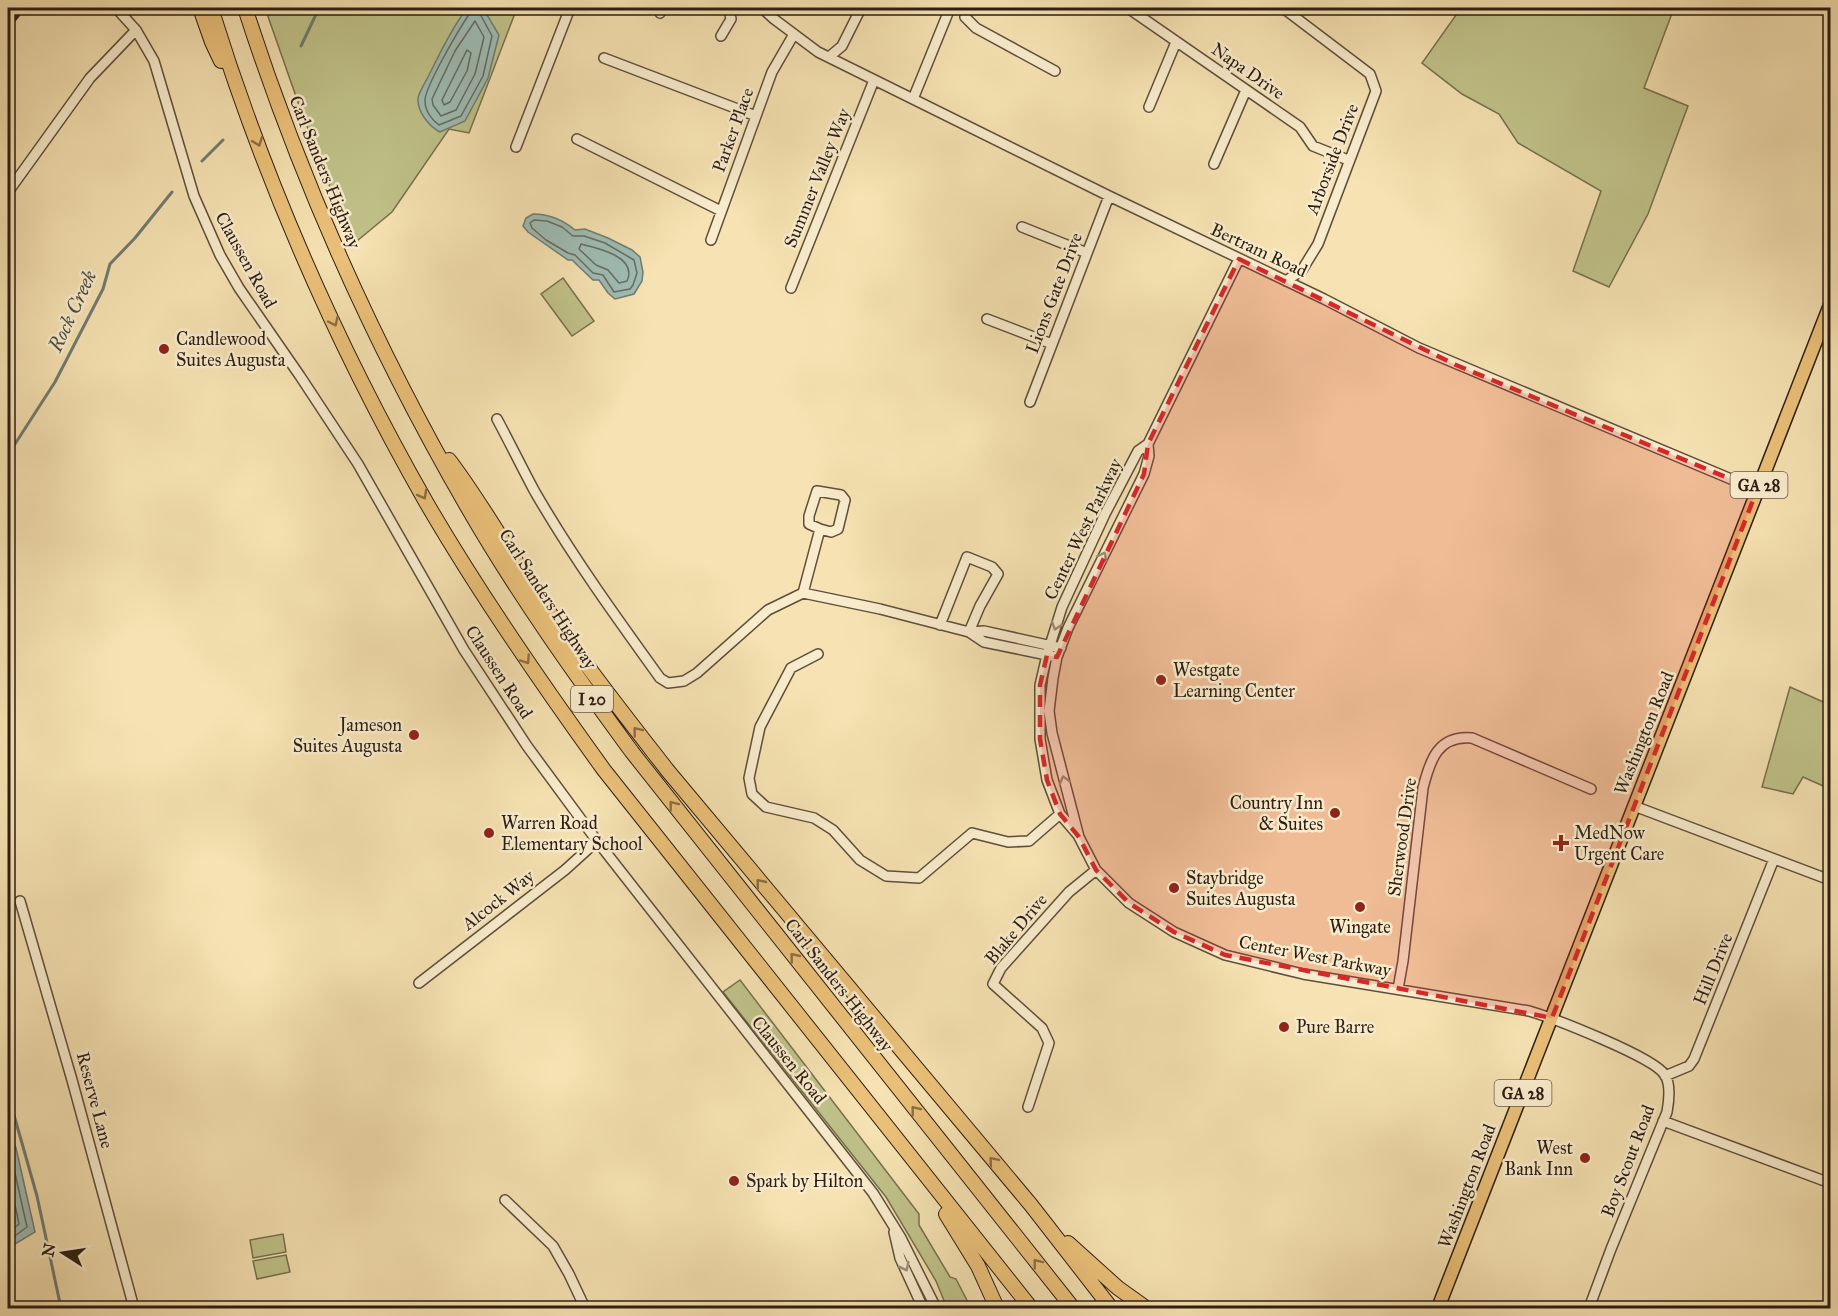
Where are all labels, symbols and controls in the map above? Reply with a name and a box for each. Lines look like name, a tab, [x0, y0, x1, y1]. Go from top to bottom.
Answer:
street label: Napa Drive	[1207, 38, 1289, 104]
street label: Parker Place	[708, 85, 758, 175]
street label: Carl Sanders Highway	[283, 92, 366, 253]
street label: Arborside Drive	[1300, 100, 1363, 218]
street label: Summer Valley Way	[779, 105, 855, 251]
one-way arrow	[250, 136, 263, 147]
street label: Claussen Road	[210, 208, 282, 312]
street label: Bertram Road	[1207, 218, 1311, 282]
street label: Lions Gate Drive	[1021, 229, 1087, 357]
water label: Rock Creek	[42, 266, 101, 356]
one-way arrow	[326, 315, 338, 326]
place label: Candlewood Suites Augusta	[176, 328, 286, 372]
marker: Candlewood Suites Augusta	[157, 342, 171, 356]
street label: Center West Parkway	[1039, 454, 1127, 603]
road number: GA 28	[1730, 472, 1788, 498]
one-way arrow	[416, 489, 427, 499]
street label: Carl Sanders Highway	[494, 525, 602, 674]
one-way arrow	[1096, 551, 1108, 562]
one-way arrow	[1051, 620, 1063, 631]
street label: Claussen Road	[461, 621, 537, 723]
one-way arrow	[519, 654, 530, 665]
place label: Westgate Learning Center	[1173, 659, 1295, 703]
street label: Washington Road	[1609, 668, 1680, 798]
marker: Westgate Learning Center	[1154, 673, 1168, 687]
road number: I 20	[571, 686, 613, 712]
place label: Jameson Suites Augusta	[293, 714, 402, 758]
one-way arrow	[633, 727, 644, 738]
marker: Jameson Suites Augusta	[407, 728, 421, 742]
one-way arrow	[1059, 775, 1071, 786]
street label: Sherwood Drive	[1383, 776, 1421, 898]
place label: Country Inn & Suites	[1230, 792, 1323, 835]
one-way arrow	[669, 801, 680, 812]
marker: Country Inn & Suites	[1328, 806, 1342, 820]
place label: Warren Road Elementary School	[501, 812, 643, 855]
place label: MedNow Urgent Care	[1574, 822, 1664, 866]
marker: Warren Road Elementary School	[482, 826, 496, 840]
marker: MedNow Urgent Care	[1552, 834, 1570, 852]
street label: Alcock Way	[457, 865, 539, 936]
place label: Staybridge Suites Augusta	[1186, 867, 1296, 911]
one-way arrow	[756, 878, 767, 889]
marker: Staybridge Suites Augusta	[1167, 881, 1181, 895]
street label: Blake Drive	[980, 889, 1052, 969]
marker: Wingate	[1353, 900, 1367, 914]
street label: Carl Sanders Highway	[779, 914, 898, 1057]
place label: Wingate	[1329, 916, 1391, 939]
street label: Center West Parkway	[1237, 930, 1394, 982]
street label: Hill Drive	[1689, 930, 1737, 1008]
one-way arrow	[791, 953, 802, 964]
street label: Claussen Road	[747, 1012, 831, 1108]
place label: Pure Barre	[1296, 1016, 1374, 1038]
marker: Pure Barre	[1277, 1020, 1291, 1034]
street label: Reserve Lane	[72, 1049, 118, 1151]
road number: GA 28	[1494, 1080, 1552, 1106]
street label: Boy Scout Road	[1596, 1102, 1660, 1220]
one-way arrow	[912, 1106, 923, 1117]
street label: Washington Road	[1433, 1121, 1502, 1251]
place label: West Bank Inn	[1504, 1137, 1574, 1180]
marker: West Bank Inn	[1578, 1151, 1592, 1165]
one-way arrow	[989, 1157, 1000, 1168]
place label: Spark by Hilton	[746, 1170, 864, 1192]
marker: Spark by Hilton	[727, 1174, 741, 1188]
north arrow	[33, 1223, 93, 1283]
text: N	[38, 1241, 60, 1259]
one-way arrow	[1033, 1259, 1044, 1270]
one-way arrow	[897, 1261, 909, 1272]

